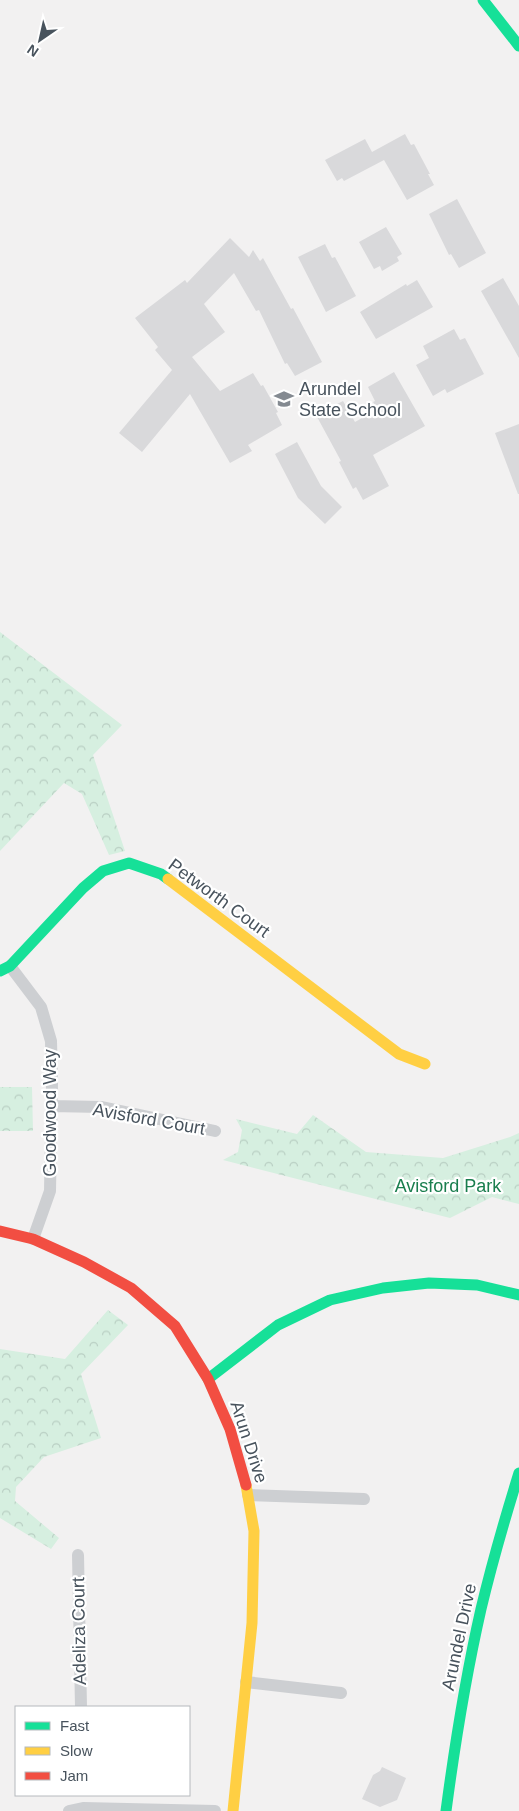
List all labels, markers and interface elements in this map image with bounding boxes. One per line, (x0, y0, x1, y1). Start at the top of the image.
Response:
north arrow (15, 15, 65, 65)
text: N (24, 41, 41, 60)
place label: Arundel State School (299, 379, 401, 420)
school or university icon: Arundel State School (273, 388, 295, 410)
street label: Petworth Court (165, 855, 273, 941)
street label: Goodwood Way (40, 1049, 60, 1177)
street label: Avisford Court (91, 1099, 207, 1139)
park label: Avisford Park (395, 1176, 502, 1196)
street label: Arun Drive (226, 1398, 272, 1486)
street label: Adeliza Court (68, 1577, 90, 1685)
street label: Arundel Drive (438, 1582, 480, 1692)
legend (15, 1706, 190, 1796)
text: Fast (60, 1717, 90, 1734)
text: Slow (60, 1742, 93, 1759)
text: Jam (60, 1767, 88, 1784)

